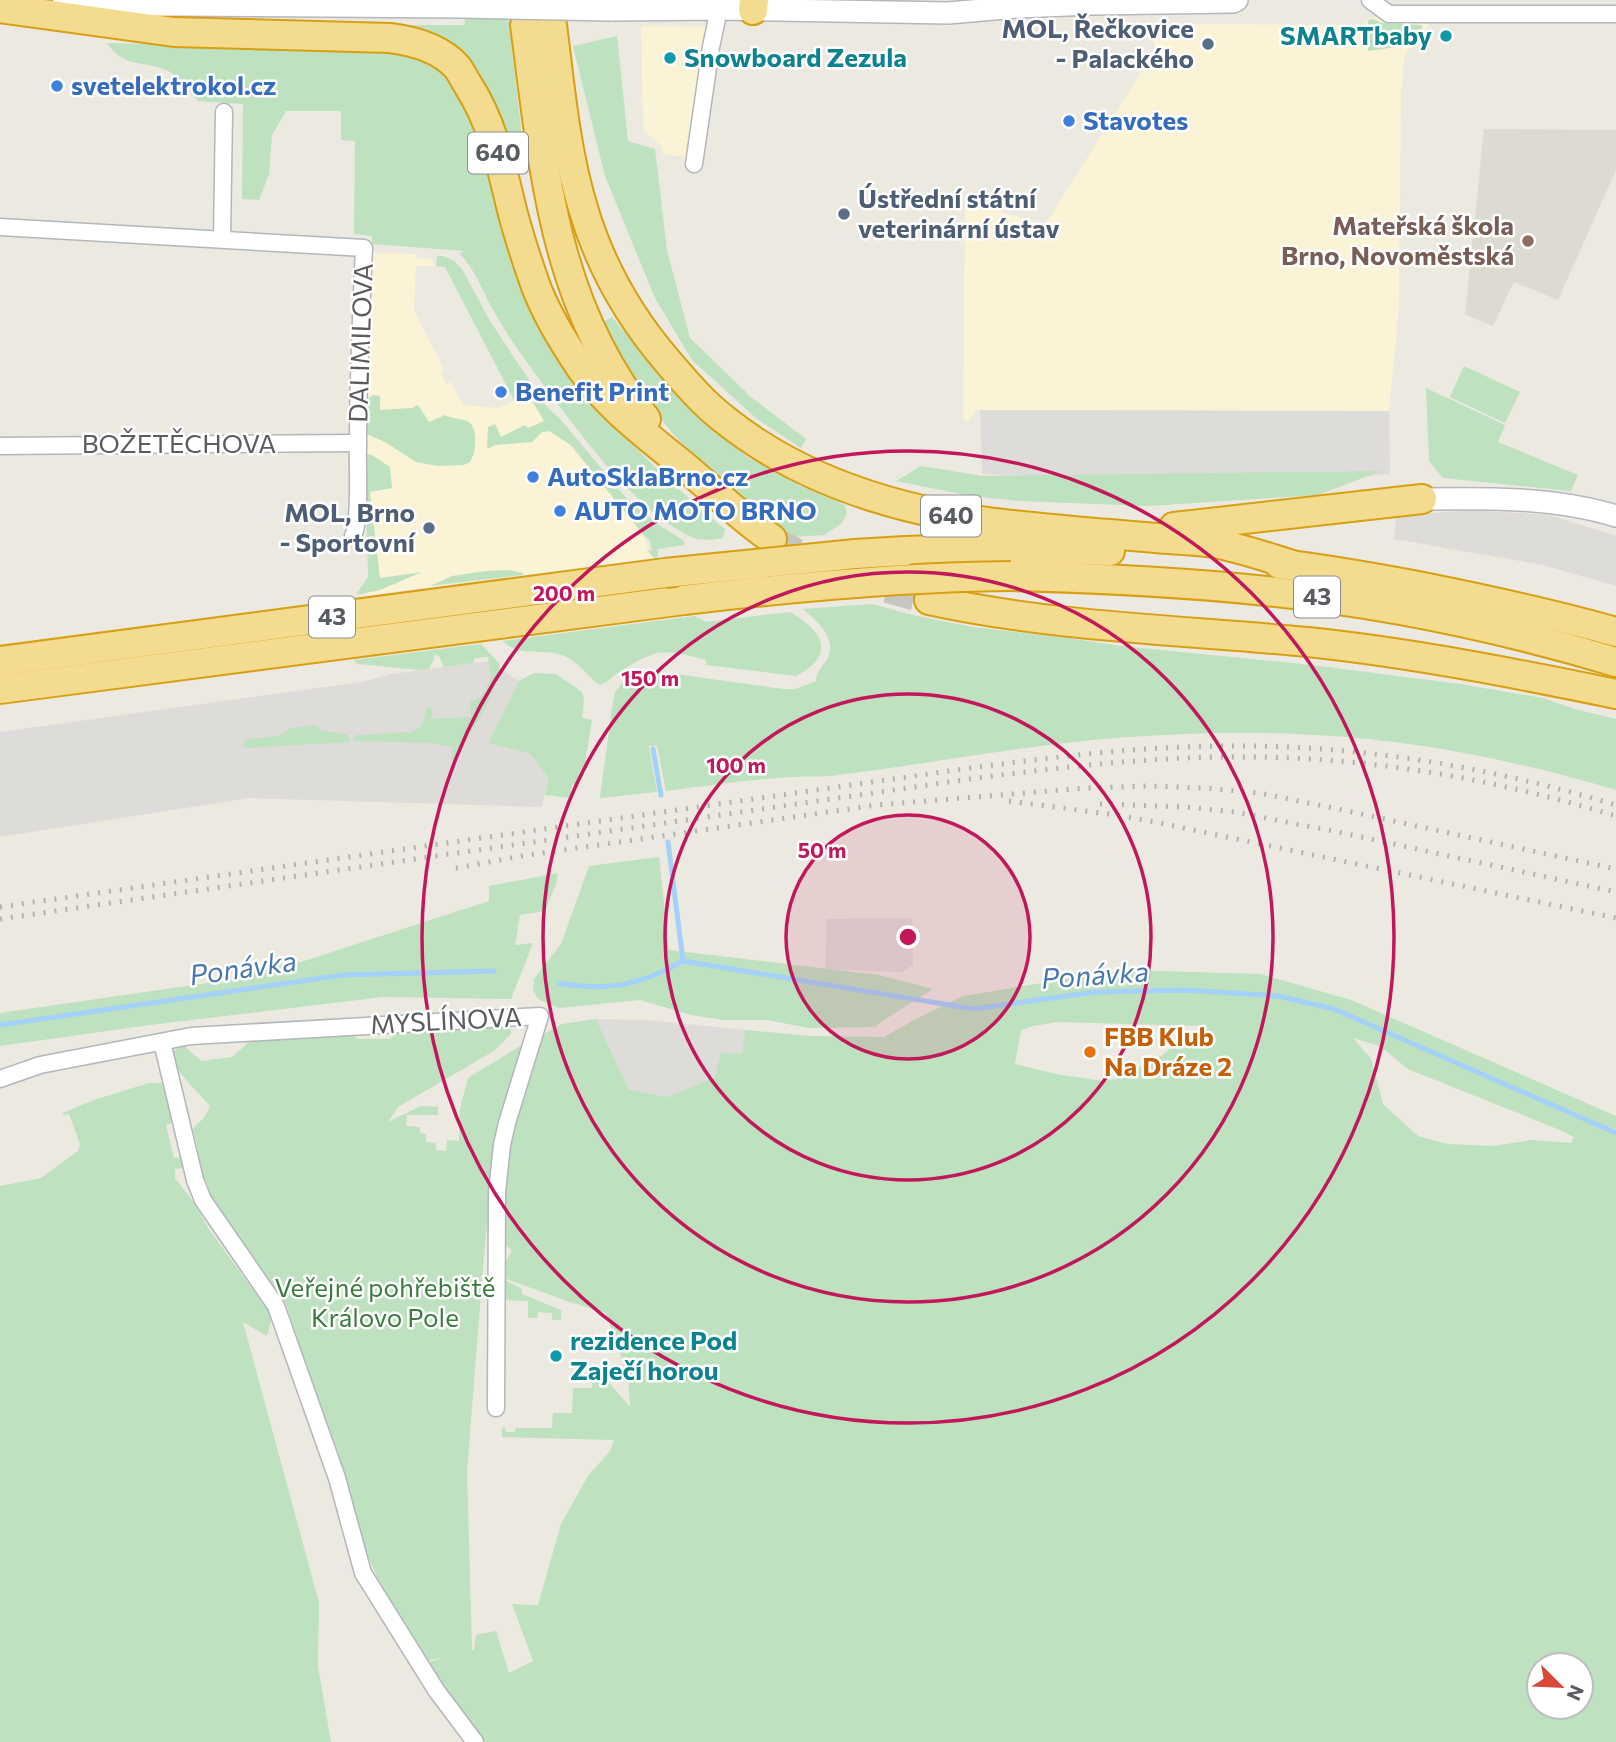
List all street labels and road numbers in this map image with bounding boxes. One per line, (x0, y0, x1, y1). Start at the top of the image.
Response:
road number: 640 (468, 132, 528, 174)
street label: DALIMILOVA (341, 263, 378, 423)
street label: BOŽETĚCHOVA (82, 427, 276, 458)
road number: 640 (921, 495, 981, 536)
road number: 43 (1294, 576, 1340, 618)
road number: 43 (309, 596, 355, 638)
street label: MYSLÍNOVA (370, 1000, 522, 1039)

